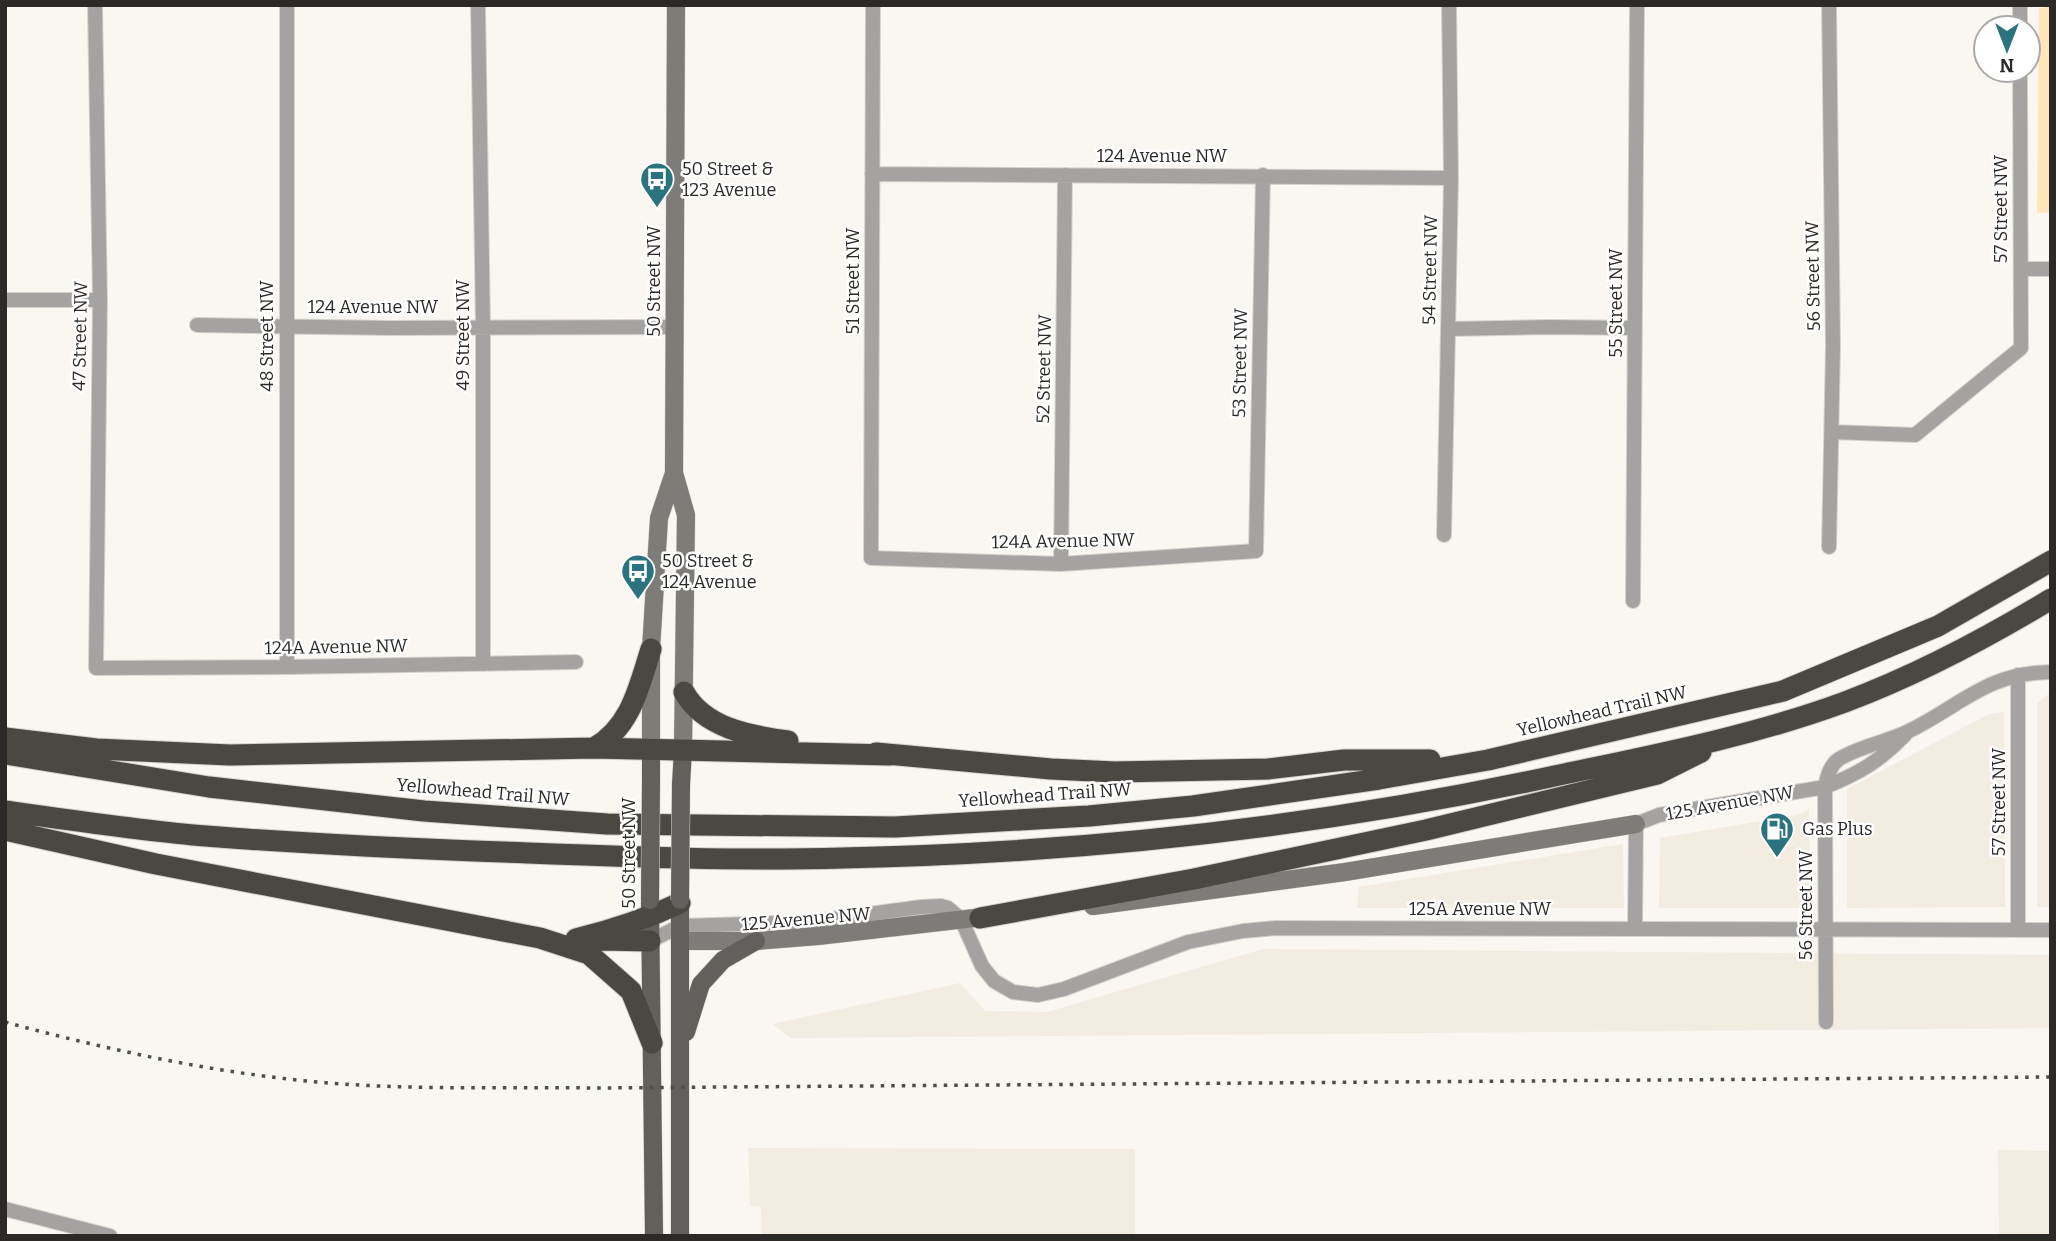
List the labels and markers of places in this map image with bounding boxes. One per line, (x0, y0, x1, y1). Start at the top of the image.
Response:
place label: 50 Street & 123 Avenue (682, 158, 776, 201)
bus stop icon: 50 Street & 123 Avenue (638, 160, 676, 209)
place label: 50 Street & 124 Avenue (662, 550, 757, 593)
bus stop icon: 50 Street & 124 Avenue (619, 552, 657, 601)
fuel station icon: Gas Plus (1758, 810, 1796, 859)
place label: Gas Plus (1802, 818, 1873, 840)

